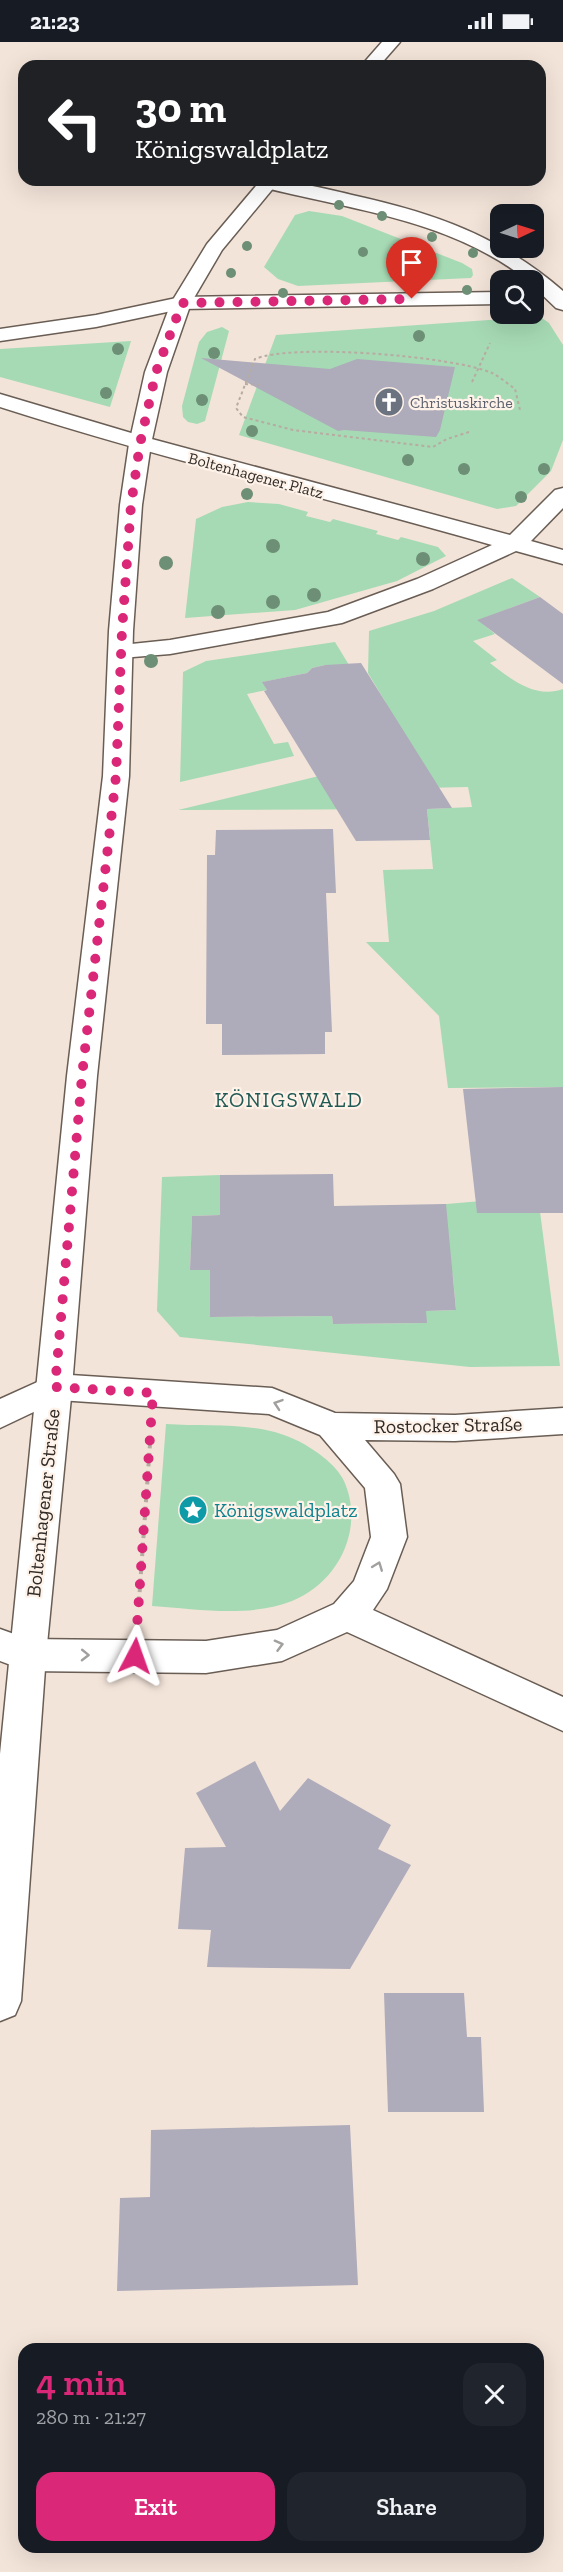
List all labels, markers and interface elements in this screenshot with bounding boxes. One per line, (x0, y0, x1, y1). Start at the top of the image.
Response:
text: 21:23 (30, 8, 80, 35)
text: 30 m (135, 82, 226, 133)
icon: left (36, 84, 114, 162)
text: Königswaldplatz (135, 133, 329, 165)
north arrow (490, 204, 544, 258)
map controls (490, 204, 544, 324)
pin (386, 237, 437, 299)
icon: arrive (395, 246, 428, 279)
button: search (490, 270, 544, 324)
church icon: Christuskirche (373, 386, 405, 418)
place label: Christuskirche (410, 393, 513, 412)
street label: Boltenhagener Platz (186, 448, 325, 503)
district label: KÖNIGSWALD (215, 1087, 363, 1112)
one-way arrow (273, 1399, 284, 1412)
street label: Boltenhagener Straße (21, 1408, 65, 1598)
street label: Rostocker Straße (373, 1412, 523, 1438)
place icon: Königswaldplatz (177, 1494, 209, 1526)
place label: Königswaldplatz (214, 1498, 357, 1522)
one-way arrow (371, 1561, 383, 1572)
position arrow (103, 1624, 167, 1688)
one-way arrow (274, 1639, 284, 1652)
one-way arrow (81, 1649, 90, 1662)
text: 4 min (36, 2361, 126, 2404)
button: close (463, 2363, 526, 2426)
text: 280 m · 21:27 (36, 2405, 146, 2429)
button: Exit (36, 2472, 275, 2541)
button: Share (287, 2472, 526, 2541)

